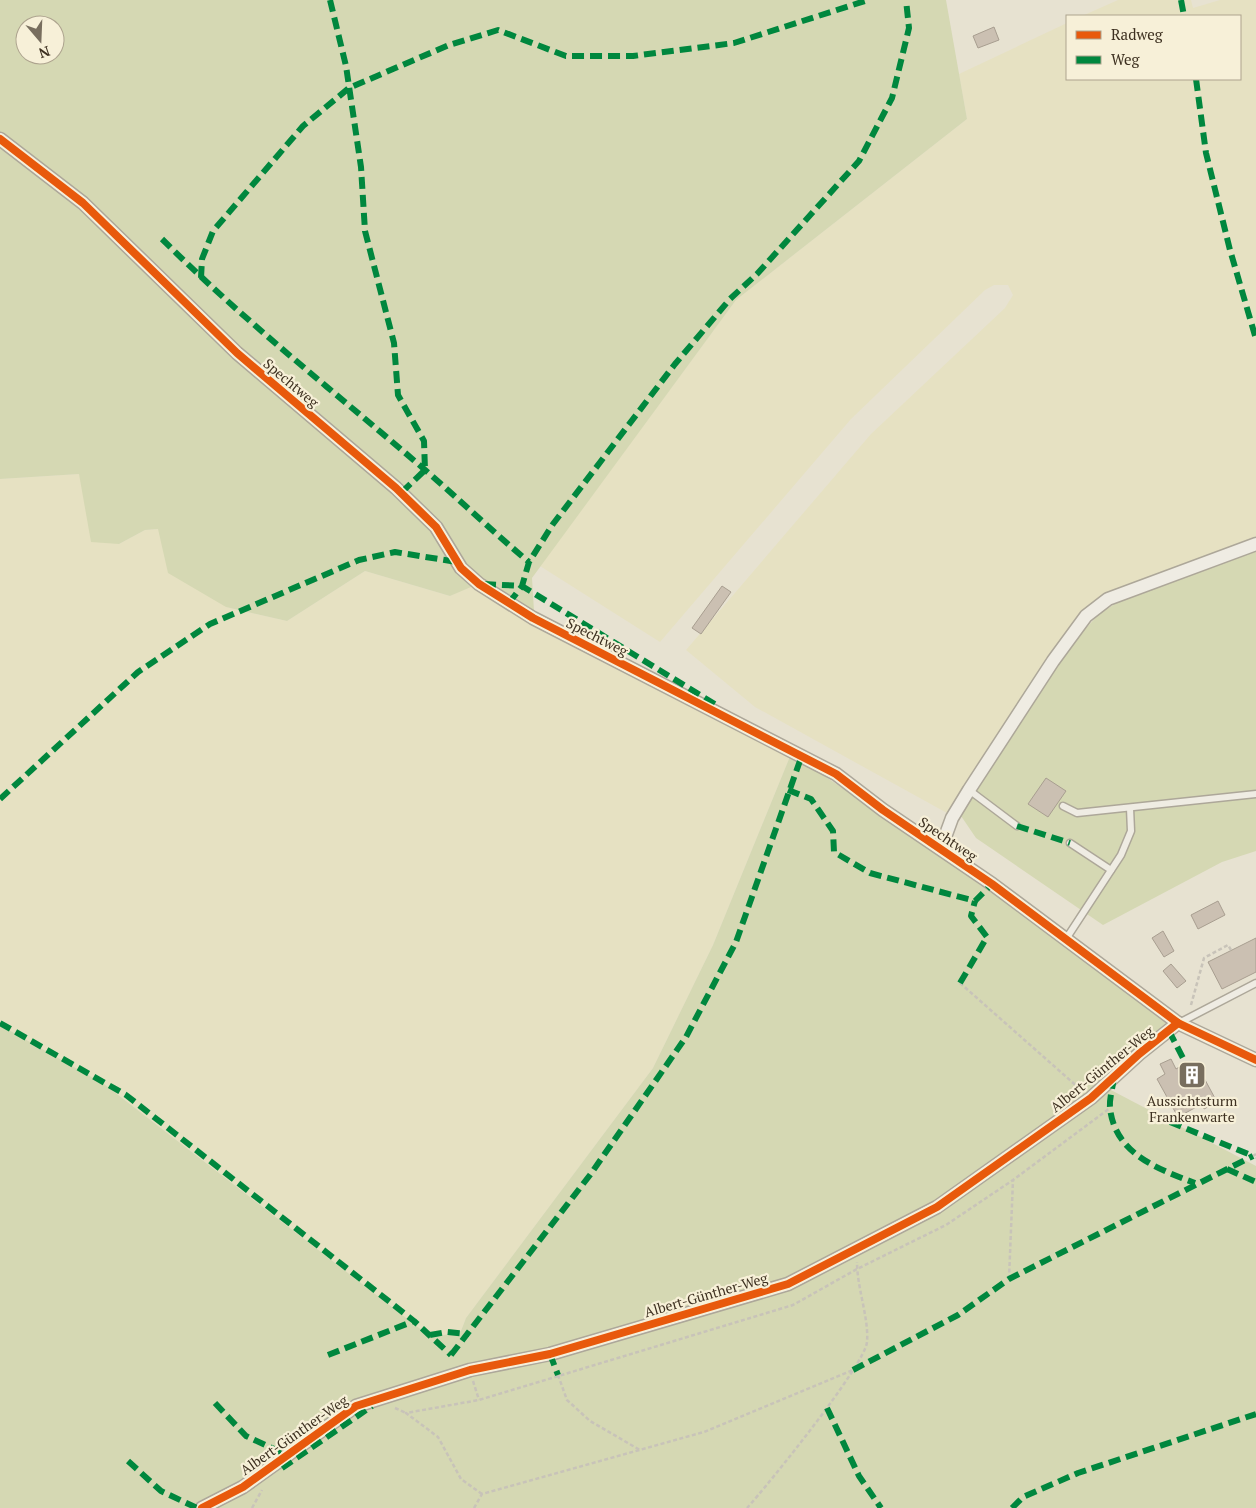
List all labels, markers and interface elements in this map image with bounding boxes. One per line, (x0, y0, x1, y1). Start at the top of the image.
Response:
north arrow (15, 15, 65, 65)
legend (1066, 15, 1241, 80)
text: Radweg (1111, 24, 1164, 44)
text: N (36, 42, 53, 64)
text: Weg (1111, 49, 1141, 69)
street label: Spechtweg (260, 354, 324, 412)
street label: Spechtweg (563, 613, 632, 660)
street label: Spechtweg (915, 812, 982, 866)
street label: Albert-Günther-Weg (1046, 1021, 1158, 1116)
building icon: Aussichtsturm Frankenwarte (1177, 1060, 1207, 1090)
place label: Aussichtsturm Frankenwarte (1147, 1091, 1237, 1126)
street label: Albert-Günther-Weg (642, 1268, 770, 1321)
street label: Albert-Günther-Weg (236, 1390, 352, 1479)

